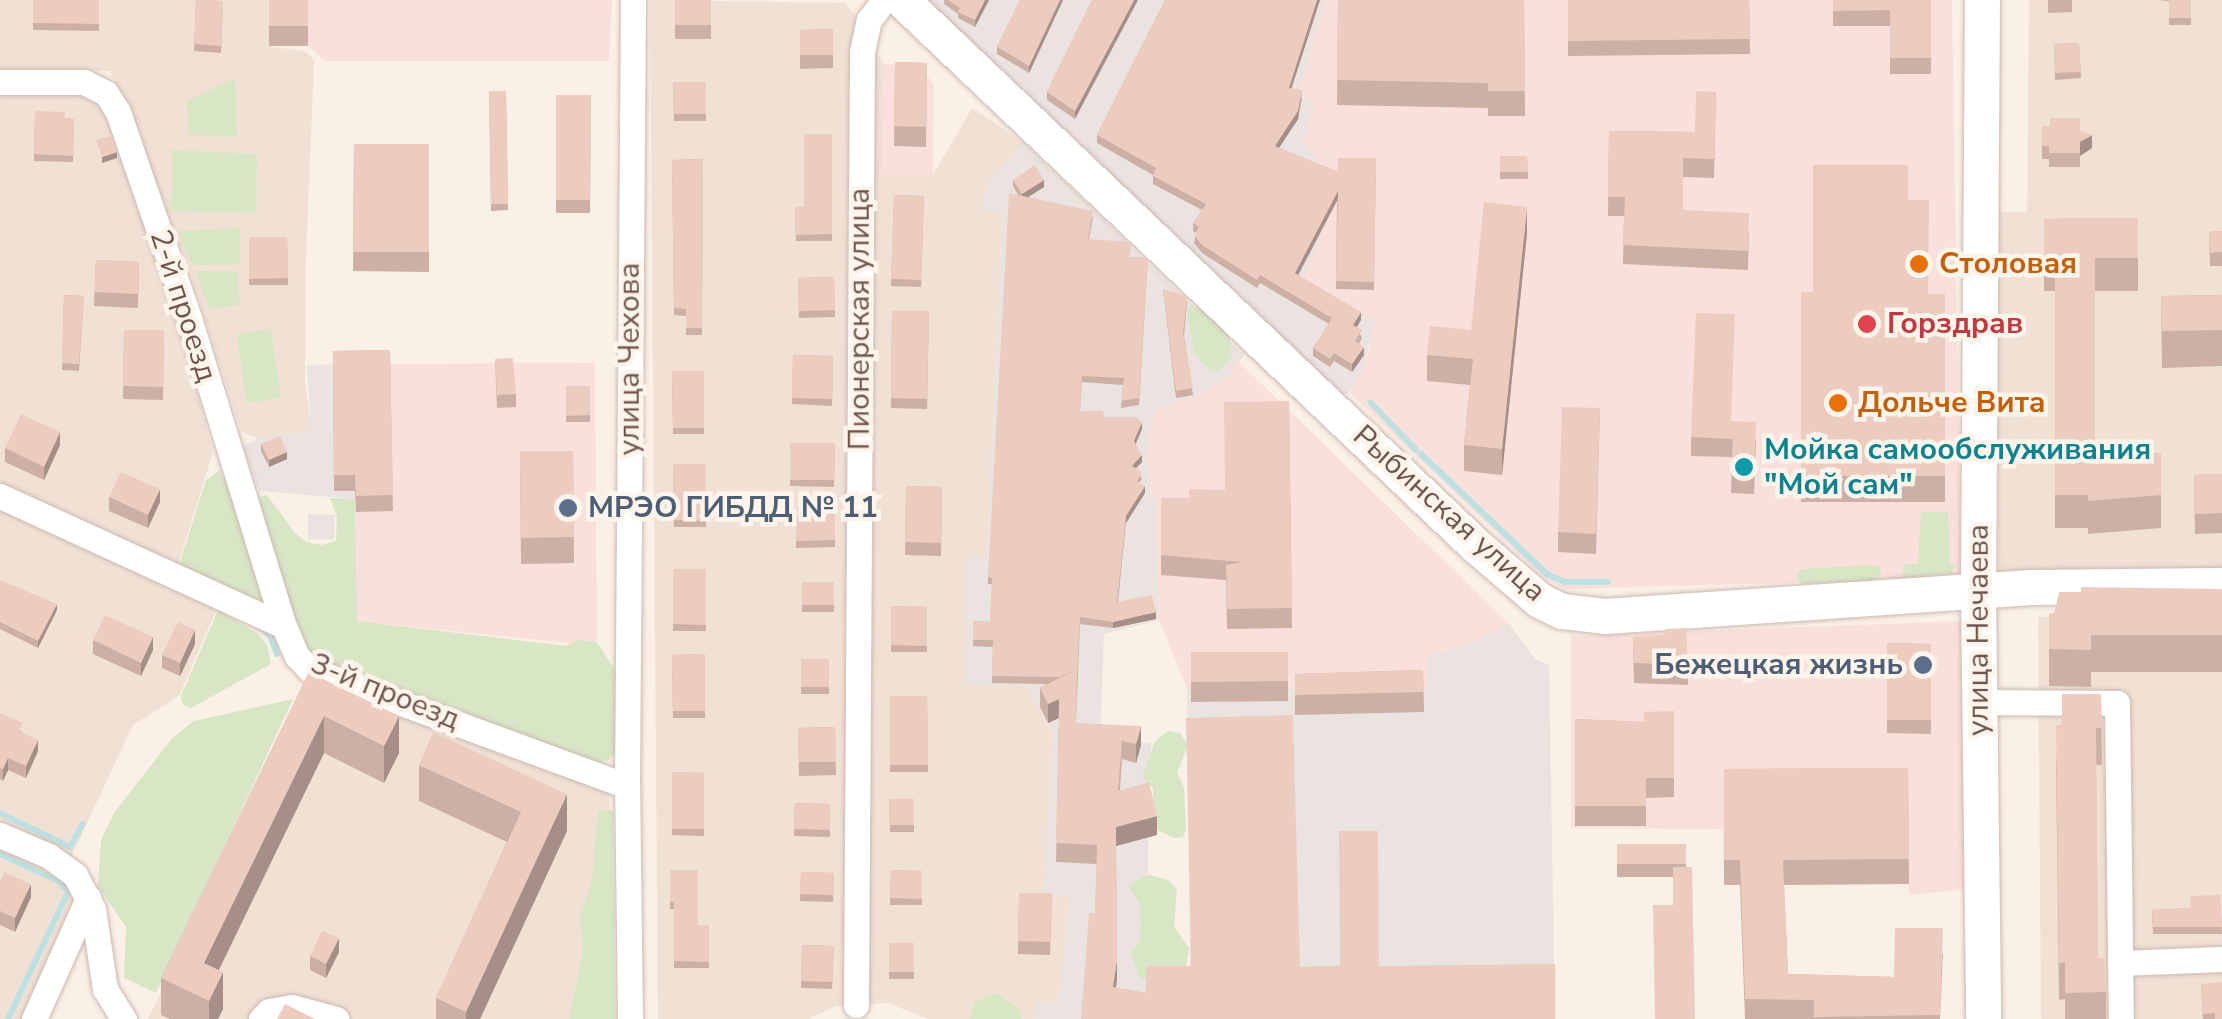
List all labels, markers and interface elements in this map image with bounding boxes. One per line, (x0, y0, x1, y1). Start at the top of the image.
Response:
street label: Пионерская улица (842, 188, 878, 450)
street label: 2-й проезд (142, 226, 224, 386)
place label: Столовая (1939, 246, 2077, 282)
marker: Столовая (1908, 253, 1930, 275)
street label: улица Чехова (612, 263, 648, 455)
place label: Горздрав (1887, 306, 2023, 342)
marker: Горздрав (1856, 313, 1878, 335)
place label: Дольче Вита (1858, 385, 2046, 421)
marker: Дольче Вита (1827, 392, 1849, 414)
street label: Рыбинская улица (1345, 418, 1553, 610)
place label: Мойка самообслуживания "Мой сам" (1764, 432, 2151, 502)
marker: Мойка самообслуживания "Мой сам" (1733, 456, 1755, 478)
place label: МРЭО ГИБДД № 11 (588, 490, 878, 526)
marker: МРЭО ГИБДД № 11 (557, 497, 579, 519)
street label: улица Нечаева (1961, 524, 1997, 736)
street label: 3-й проезд (305, 646, 465, 738)
place label: Бежецкая жизнь (1654, 647, 1903, 683)
marker: Бежецкая жизнь (1912, 654, 1934, 676)

